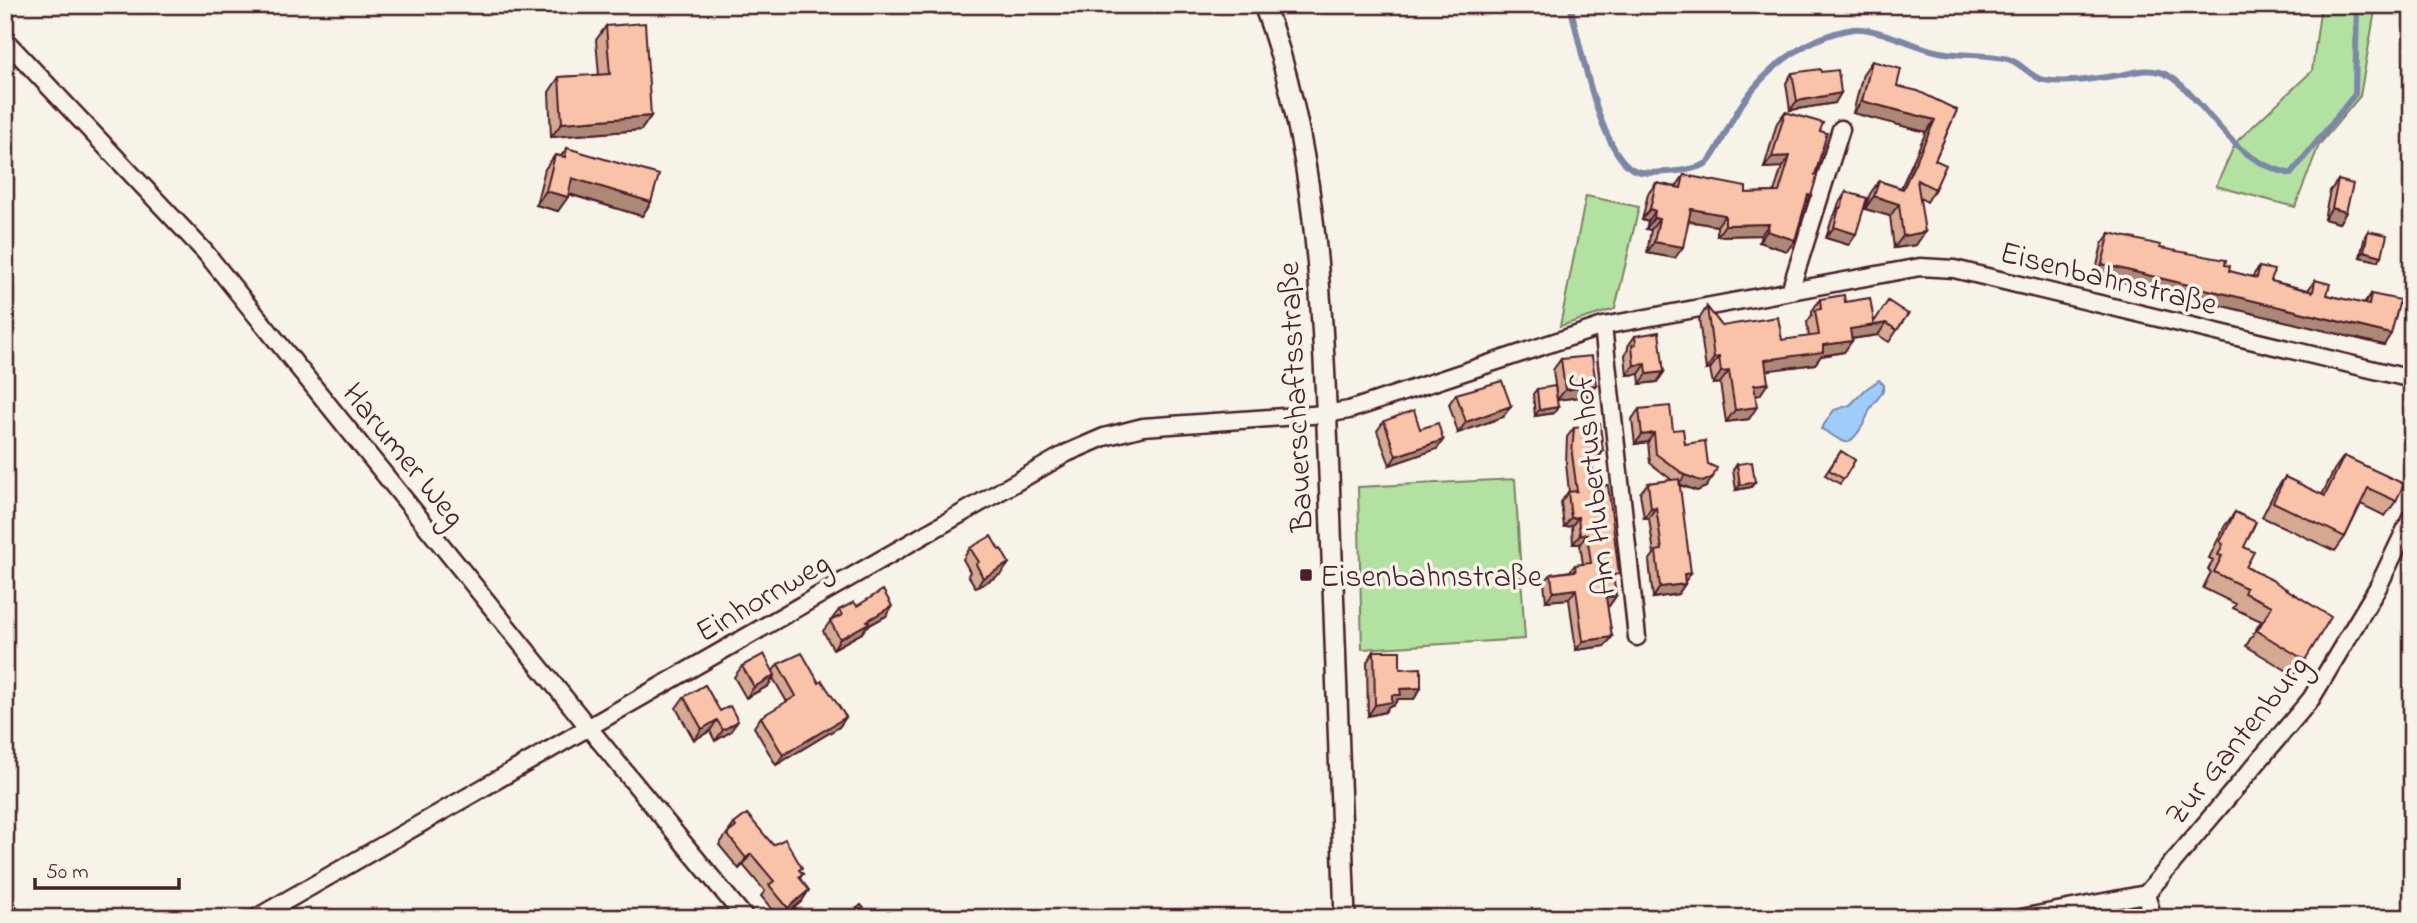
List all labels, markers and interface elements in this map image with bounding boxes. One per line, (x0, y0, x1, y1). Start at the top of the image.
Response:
street label: Eisenbahnstraße (1995, 231, 2222, 330)
street label: Bauerschaftsstraße (1267, 260, 1328, 534)
street label: Am Hubertushof (1560, 371, 1630, 598)
street label: Harumer Weg (329, 374, 475, 539)
street label: Einhornweg (688, 542, 840, 656)
place label: Eisenbahnstraße (1320, 555, 1543, 602)
marker: Eisenbahnstraße (1298, 567, 1314, 583)
street label: Zur Gantenburg (2155, 646, 2322, 837)
scale bar (35, 846, 178, 890)
text: 50 m (46, 858, 89, 888)

